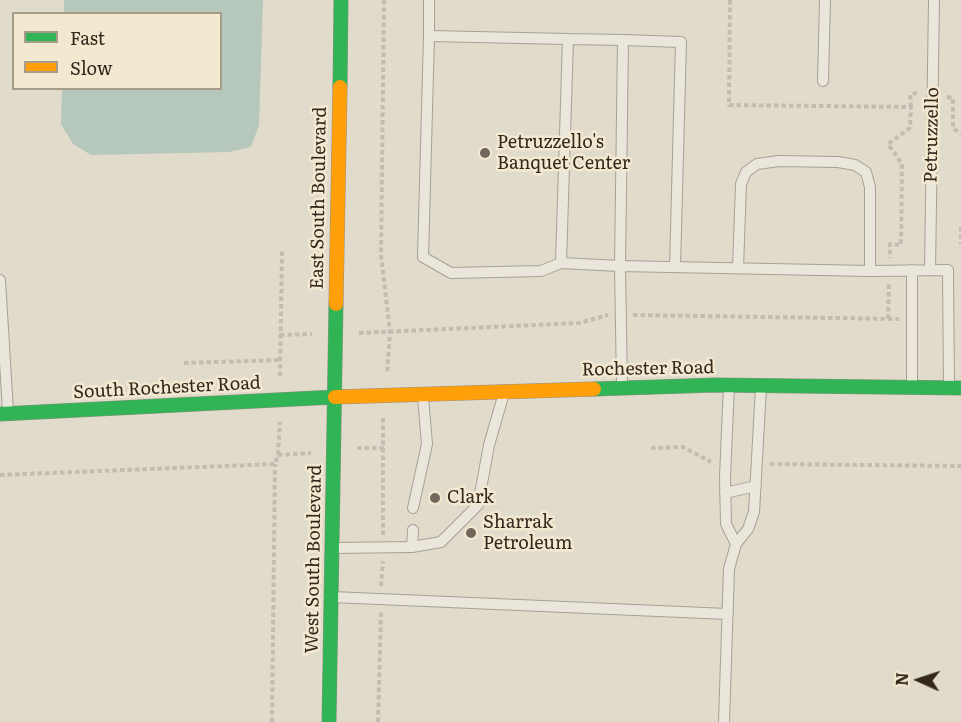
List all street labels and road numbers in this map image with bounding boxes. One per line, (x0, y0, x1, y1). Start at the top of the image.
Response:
street label: Petruzzello (920, 87, 944, 183)
street label: East South Boulevard (307, 107, 331, 289)
street label: Rochester Road (581, 357, 715, 381)
street label: South Rochester Road (73, 372, 261, 404)
street label: West South Boulevard (302, 464, 326, 654)

